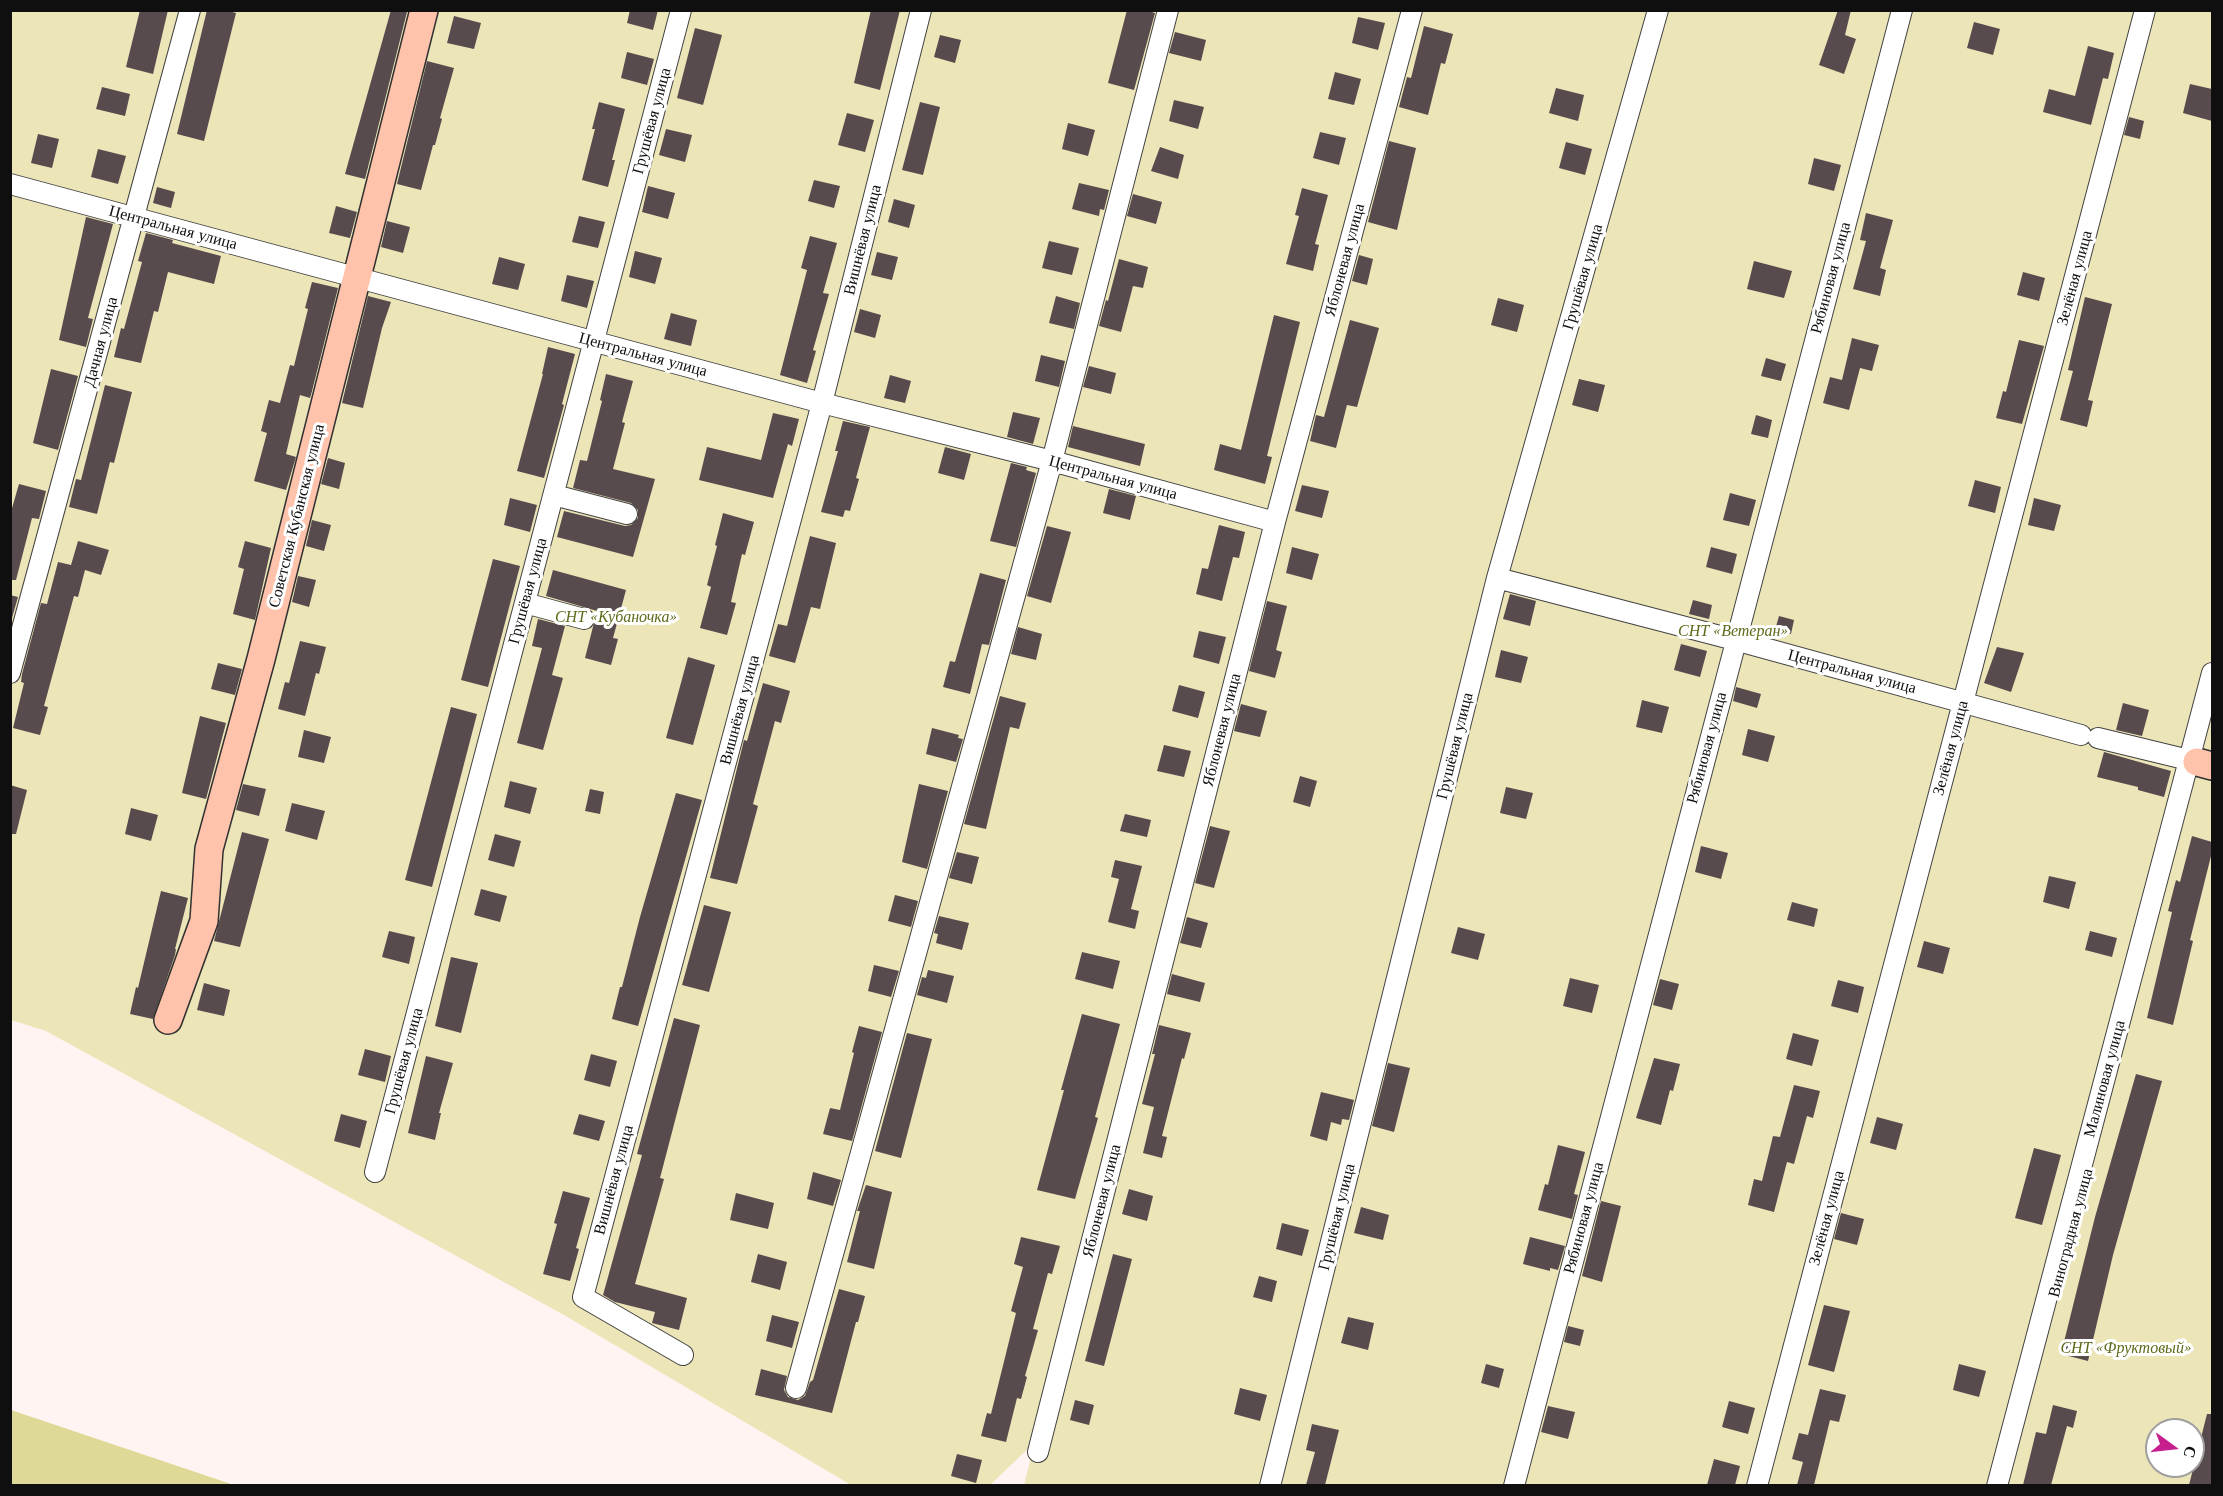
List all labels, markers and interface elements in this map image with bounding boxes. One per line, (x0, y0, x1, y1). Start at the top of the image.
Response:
street label: Грушёвая улица (629, 66, 675, 176)
street label: Вишнёвая улица (840, 183, 886, 297)
street label: Центральная улица (107, 202, 239, 254)
street label: Яблоневая улица (1321, 202, 1369, 318)
street label: Рябиновая улица (1807, 220, 1855, 336)
street label: Грушёвая улица (1559, 222, 1607, 332)
street label: Зелёная улица (2053, 229, 2097, 327)
street label: Дачная улица (80, 295, 122, 389)
street label: Центральная улица (577, 329, 709, 381)
street label: Советская Кубанская улица (265, 422, 329, 610)
street label: Центральная улица (1047, 452, 1179, 504)
street label: Грушёвая улица (505, 536, 551, 646)
park label: СНТ «Кубаночка» (555, 607, 677, 627)
park label: СНТ «Ветеран» (1678, 621, 1788, 641)
street label: Центральная улица (1786, 646, 1918, 698)
street label: Вишнёвая улица (716, 653, 764, 767)
street label: Яблоневая улица (1199, 671, 1245, 789)
street label: Рябиновая улица (1683, 690, 1731, 806)
street label: Грушёвая улица (1432, 691, 1478, 801)
street label: Зелёная улица (1929, 699, 1973, 797)
street label: Грушёвая улица (381, 1006, 427, 1116)
street label: Малиновая улица (2080, 1018, 2130, 1140)
street label: Вишнёвая улица (590, 1123, 638, 1237)
street label: Яблоневая улица (1079, 1142, 1125, 1260)
street label: Рябиновая улица (1560, 1160, 1608, 1276)
street label: Грушёвая улица (1314, 1162, 1360, 1272)
street label: Виноградная улица (2045, 1166, 2097, 1300)
street label: Зелёная улица (1805, 1169, 1849, 1267)
park label: СНТ «Фруктовый» (2060, 1338, 2192, 1358)
north arrow (2145, 1418, 2205, 1478)
text: С (2179, 1444, 2202, 1460)

